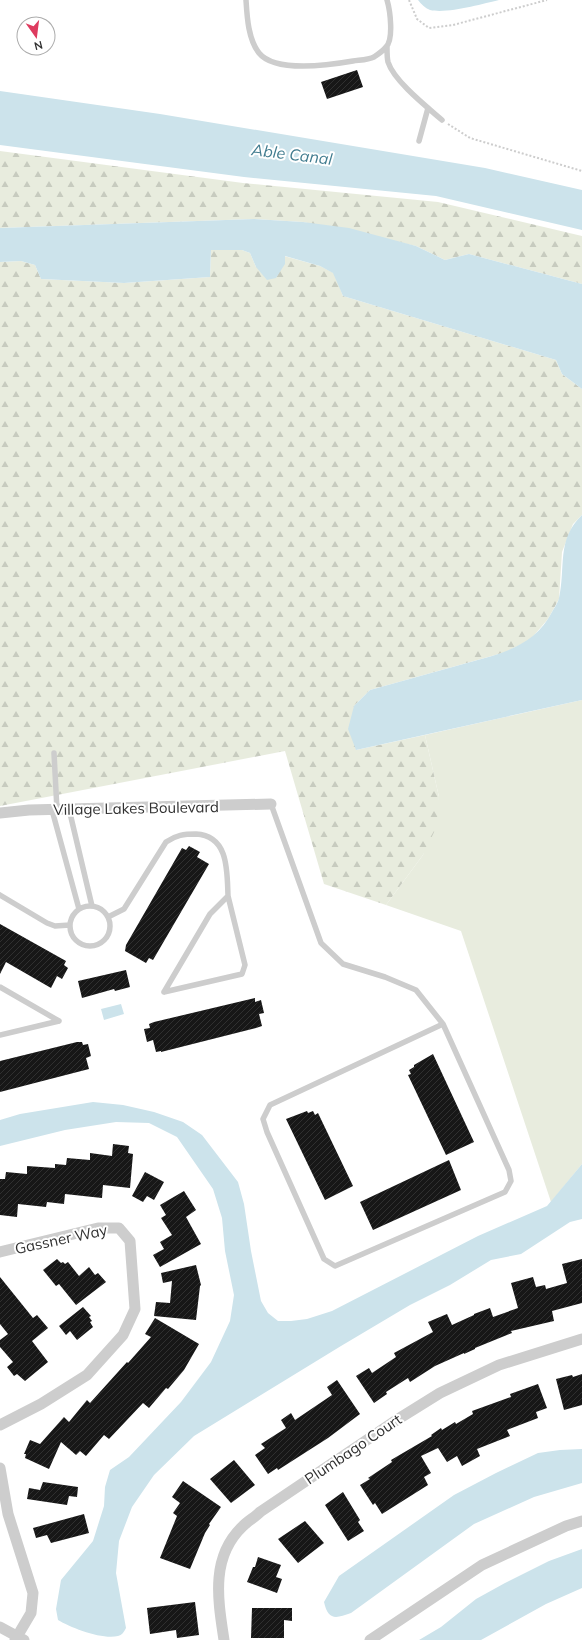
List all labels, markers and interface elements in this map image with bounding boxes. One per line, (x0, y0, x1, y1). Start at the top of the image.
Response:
north arrow (16, 16, 56, 56)
text: N (33, 38, 44, 54)
water label: Able Canal (250, 139, 334, 169)
street label: Village Lakes Boulevard (53, 797, 219, 819)
street label: Gassner Way (13, 1220, 109, 1258)
street label: Plumbago Court (301, 1410, 405, 1488)

